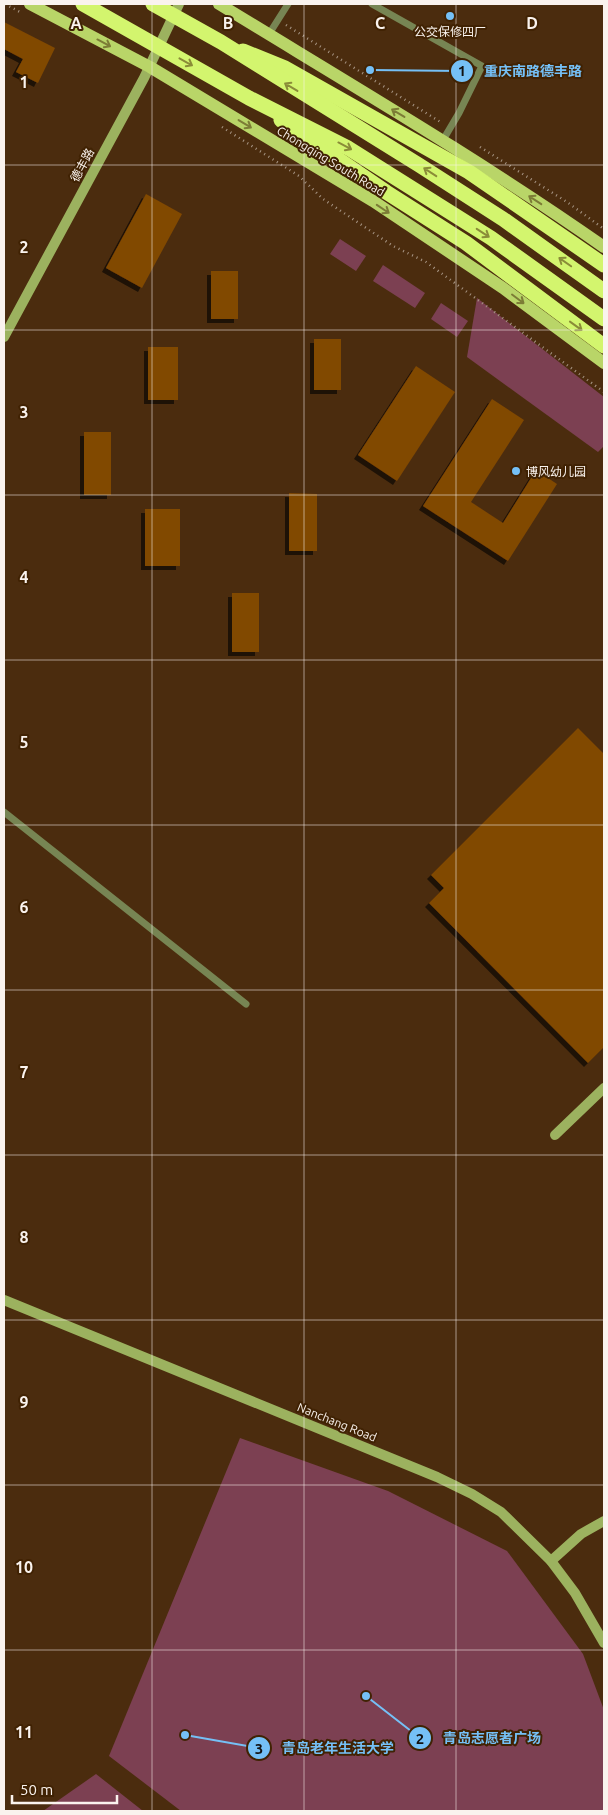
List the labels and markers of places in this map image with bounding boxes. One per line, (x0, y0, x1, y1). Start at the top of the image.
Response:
marker: 公交保修四厂 (444, 10, 456, 22)
place label: 公交保修四厂 (414, 25, 486, 38)
callout: 重庆南路德丰路 (449, 56, 592, 85)
marker: 博风幼儿园 (510, 465, 522, 477)
place label: 博风幼儿园 (526, 465, 586, 478)
callout: 青岛志愿者广场 (408, 1724, 551, 1753)
callout: 青岛老年生活大学 (247, 1734, 404, 1763)

